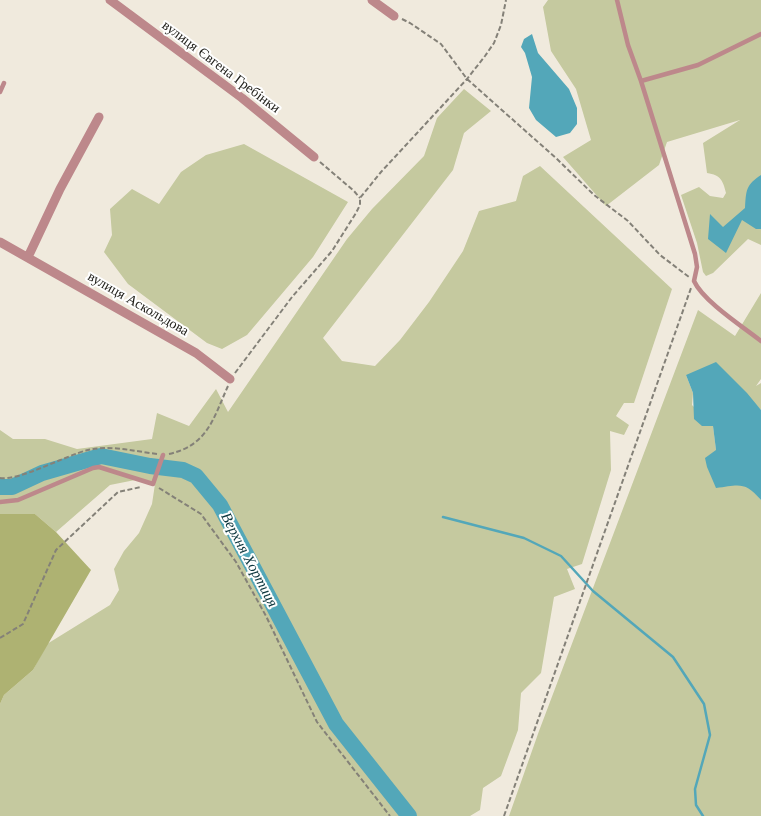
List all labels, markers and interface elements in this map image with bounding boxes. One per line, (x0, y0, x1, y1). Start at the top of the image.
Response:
street label: вулиця Євгена Гребінки (159, 17, 283, 117)
street label: вулиця Аскольдова (84, 268, 192, 340)
water label: Верхня Хортиця (216, 510, 282, 610)

